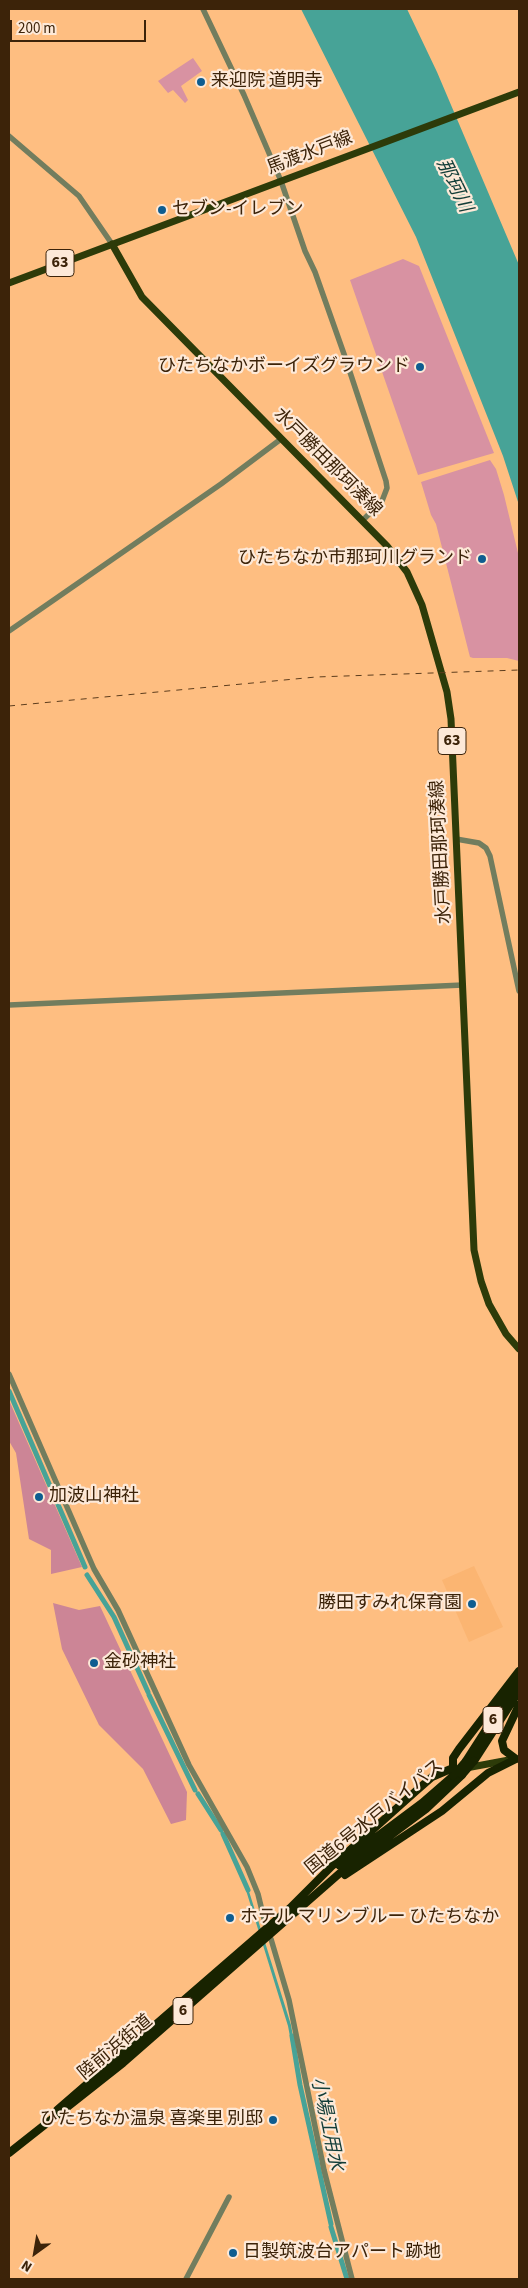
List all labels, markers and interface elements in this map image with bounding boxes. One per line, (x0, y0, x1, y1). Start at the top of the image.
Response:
scale bar (12, 10, 149, 42)
text: 200 m (18, 18, 56, 39)
place label: 来迎院 道明寺 (211, 71, 323, 93)
marker: 来迎院 道明寺 (195, 76, 207, 88)
street label: 馬渡水戸線 (264, 128, 356, 180)
water label: 那珂川 (430, 155, 476, 217)
place label: セブン-イレブン (172, 199, 304, 221)
marker: セブン-イレブン (156, 204, 168, 216)
road number: 63 (46, 250, 74, 276)
place label: ひたちなかボーイズグラウンド (158, 356, 410, 378)
marker: ひたちなかボーイズグラウンド (414, 361, 426, 373)
street label: 水戸勝田那珂湊線 (268, 404, 386, 522)
place label: ひたちなか市那珂川グランド (238, 548, 472, 570)
marker: ひたちなか市那珂川グランド (476, 553, 488, 565)
road number: 63 (438, 728, 466, 754)
street label: 水戸勝田那珂湊線 (427, 780, 457, 924)
place label: 加波山神社 (49, 1486, 139, 1508)
marker: 加波山神社 (33, 1491, 45, 1503)
place label: 勝田すみれ保育園 (318, 1593, 462, 1615)
marker: 勝田すみれ保育園 (466, 1598, 478, 1610)
place label: 金砂神社 (104, 1652, 176, 1674)
marker: 金砂神社 (88, 1657, 100, 1669)
road number: 6 (483, 1706, 503, 1734)
street label: 国道6号水戸バイパス (302, 1756, 448, 1880)
place label: ホテル マリンブルー ひたちなか (240, 1907, 499, 1929)
marker: ホテル マリンブルー ひたちなか (224, 1912, 236, 1924)
road number: 6 (173, 1998, 193, 2024)
street label: 陸前浜街道 (75, 2011, 157, 2085)
water label: 小場江用水 (305, 2075, 347, 2173)
place label: ひたちなか温泉 喜楽里 別邸 (40, 2109, 263, 2131)
marker: ひたちなか温泉 喜楽里 別邸 (267, 2114, 279, 2126)
north arrow (10, 2228, 60, 2278)
place label: 日製筑波台アパート跡地 (243, 2242, 441, 2264)
marker: 日製筑波台アパート跡地 (227, 2247, 239, 2259)
text: N (18, 2255, 36, 2277)

